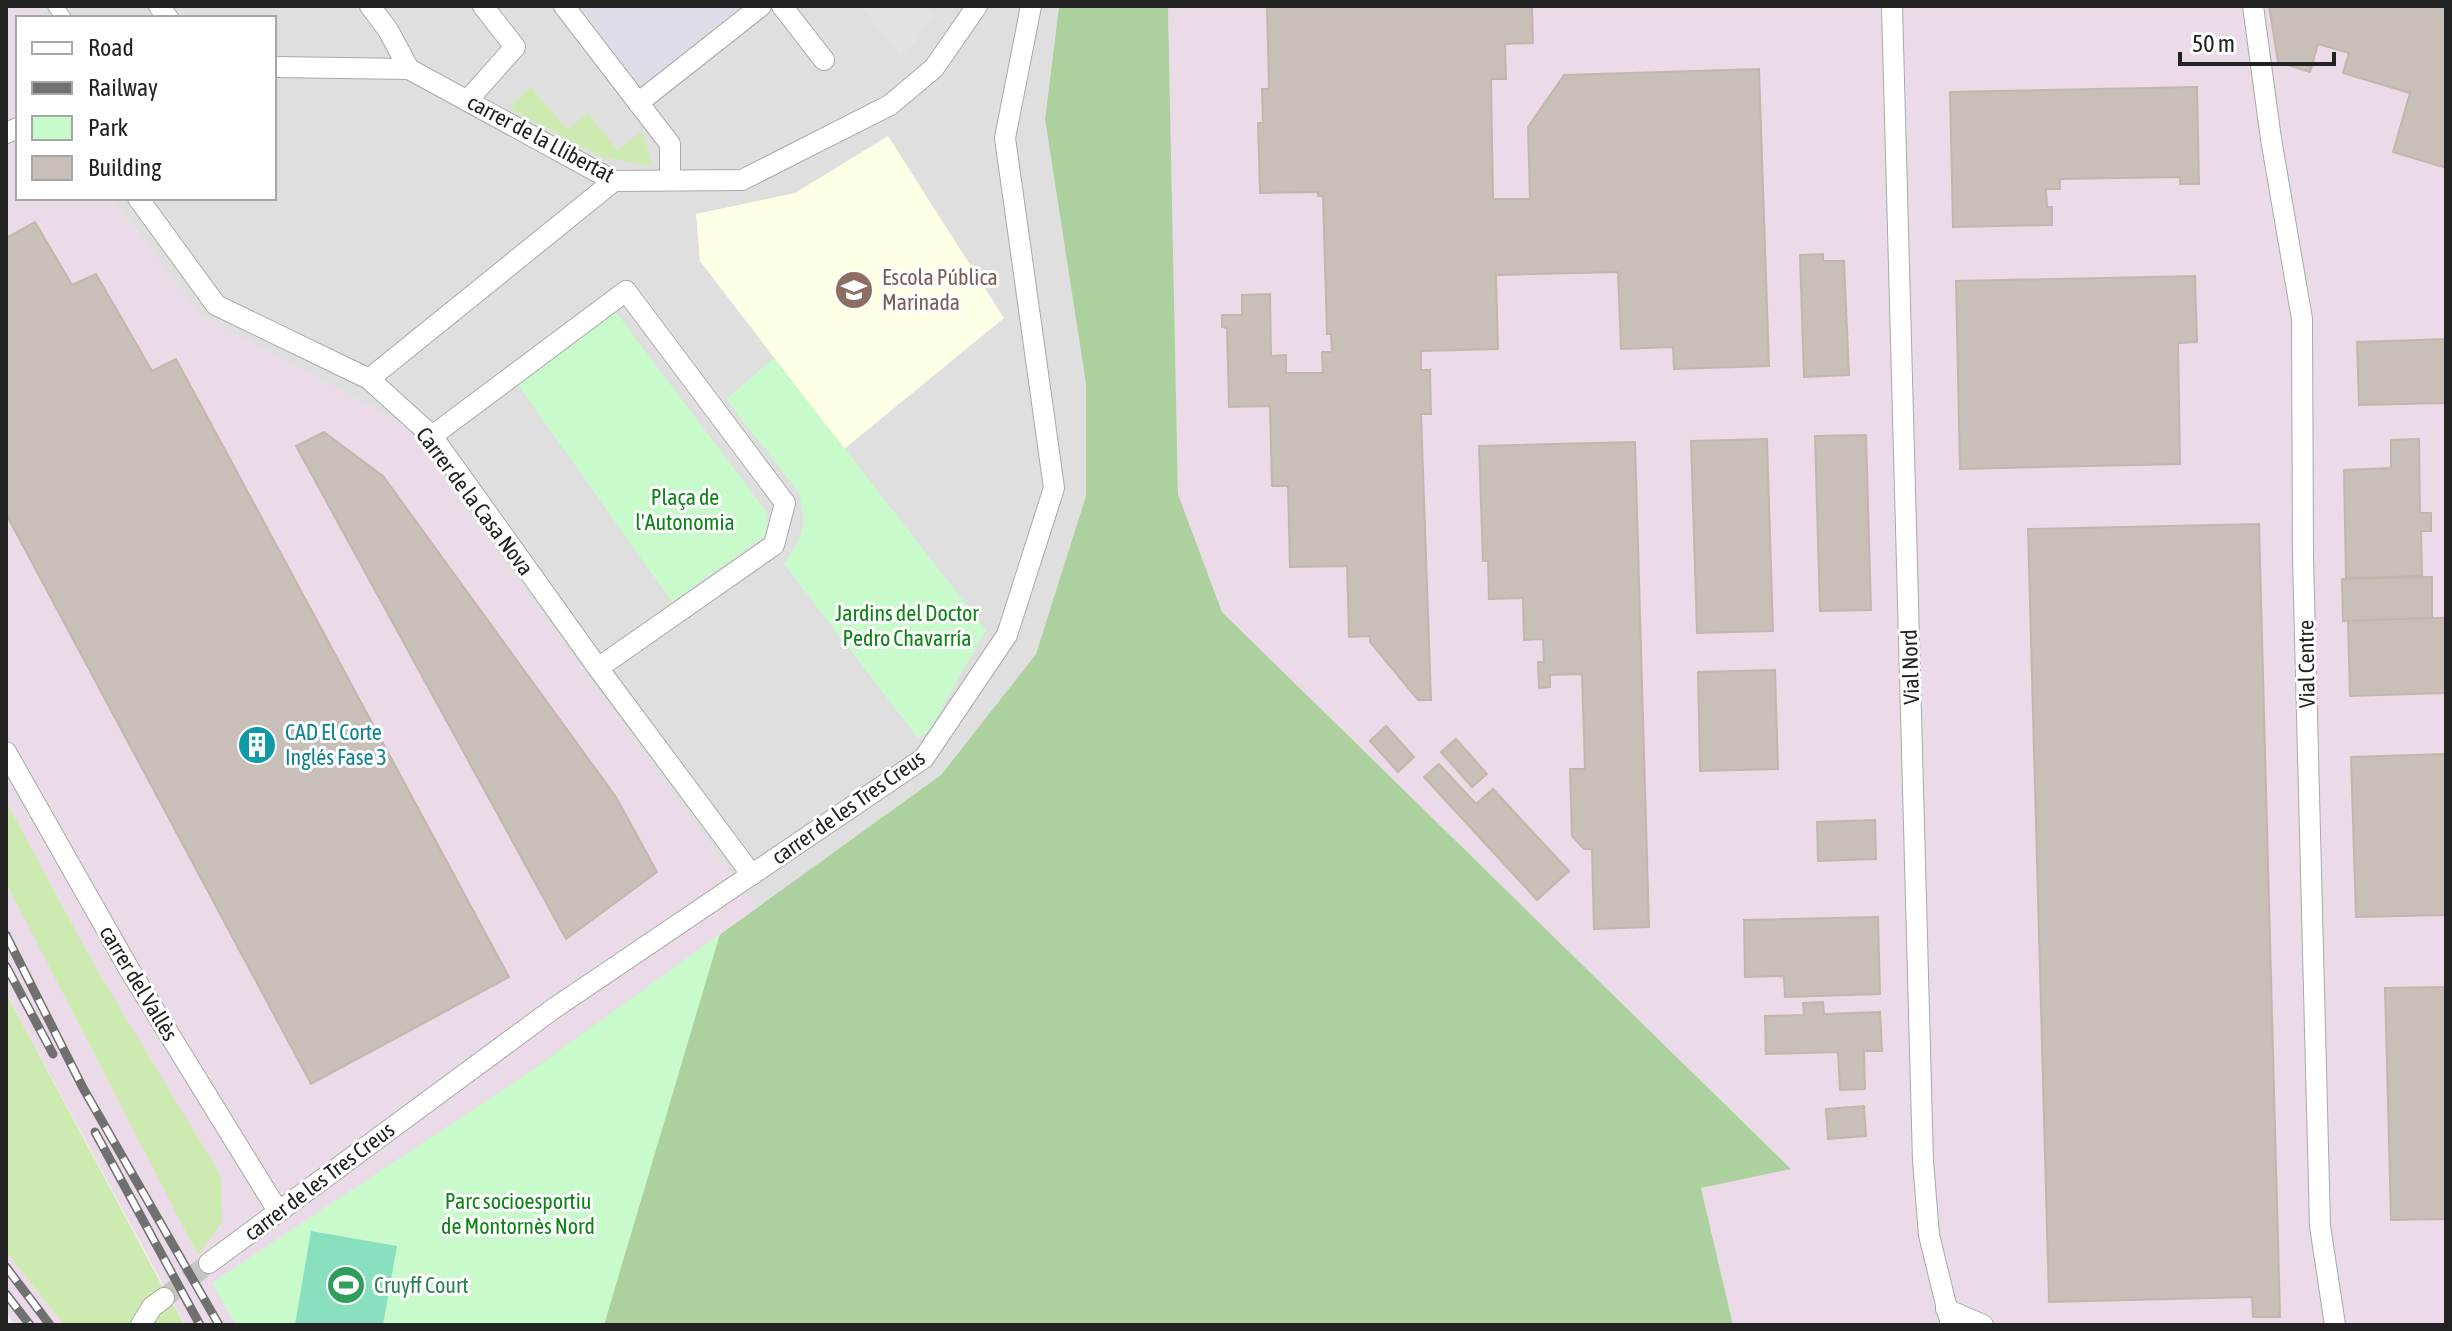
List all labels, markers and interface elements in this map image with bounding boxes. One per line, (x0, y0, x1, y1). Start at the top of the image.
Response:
legend (16, 16, 276, 200)
scale bar (2180, 16, 2334, 66)
text: 50 m (2192, 30, 2235, 57)
text: Road (88, 34, 134, 61)
text: Railway (88, 74, 158, 101)
street label: carrer de la Llibertat (463, 88, 619, 188)
text: Park (88, 114, 129, 141)
text: Building (88, 154, 162, 181)
place label: Escola Pública Marinada (882, 264, 998, 315)
school or university icon: Escola Pública Marinada (833, 269, 875, 311)
street label: Carrer de la Casa Nova (411, 422, 539, 580)
park label: Plaça de l'Autonomia (635, 484, 735, 535)
park label: Jardins del Doctor Pedro Chavarría (835, 600, 979, 651)
street label: Vial Centre (2292, 620, 2320, 708)
street label: Vial Nord (1896, 629, 1924, 705)
place label: CAD El Corte Inglés Fase 3 (285, 719, 387, 770)
building icon: CAD El Corte Inglés Fase 3 (236, 724, 278, 766)
street label: carrer de les Tres Creus (766, 744, 930, 870)
street label: carrer del Vallès (94, 921, 184, 1045)
street label: carrer de les Tres Creus (239, 1116, 399, 1246)
park label: Parc socioesportiu de Montornès Nord (441, 1188, 595, 1239)
sports icon: Cruyff Court (325, 1264, 367, 1306)
place label: Cruyff Court (374, 1272, 469, 1298)

